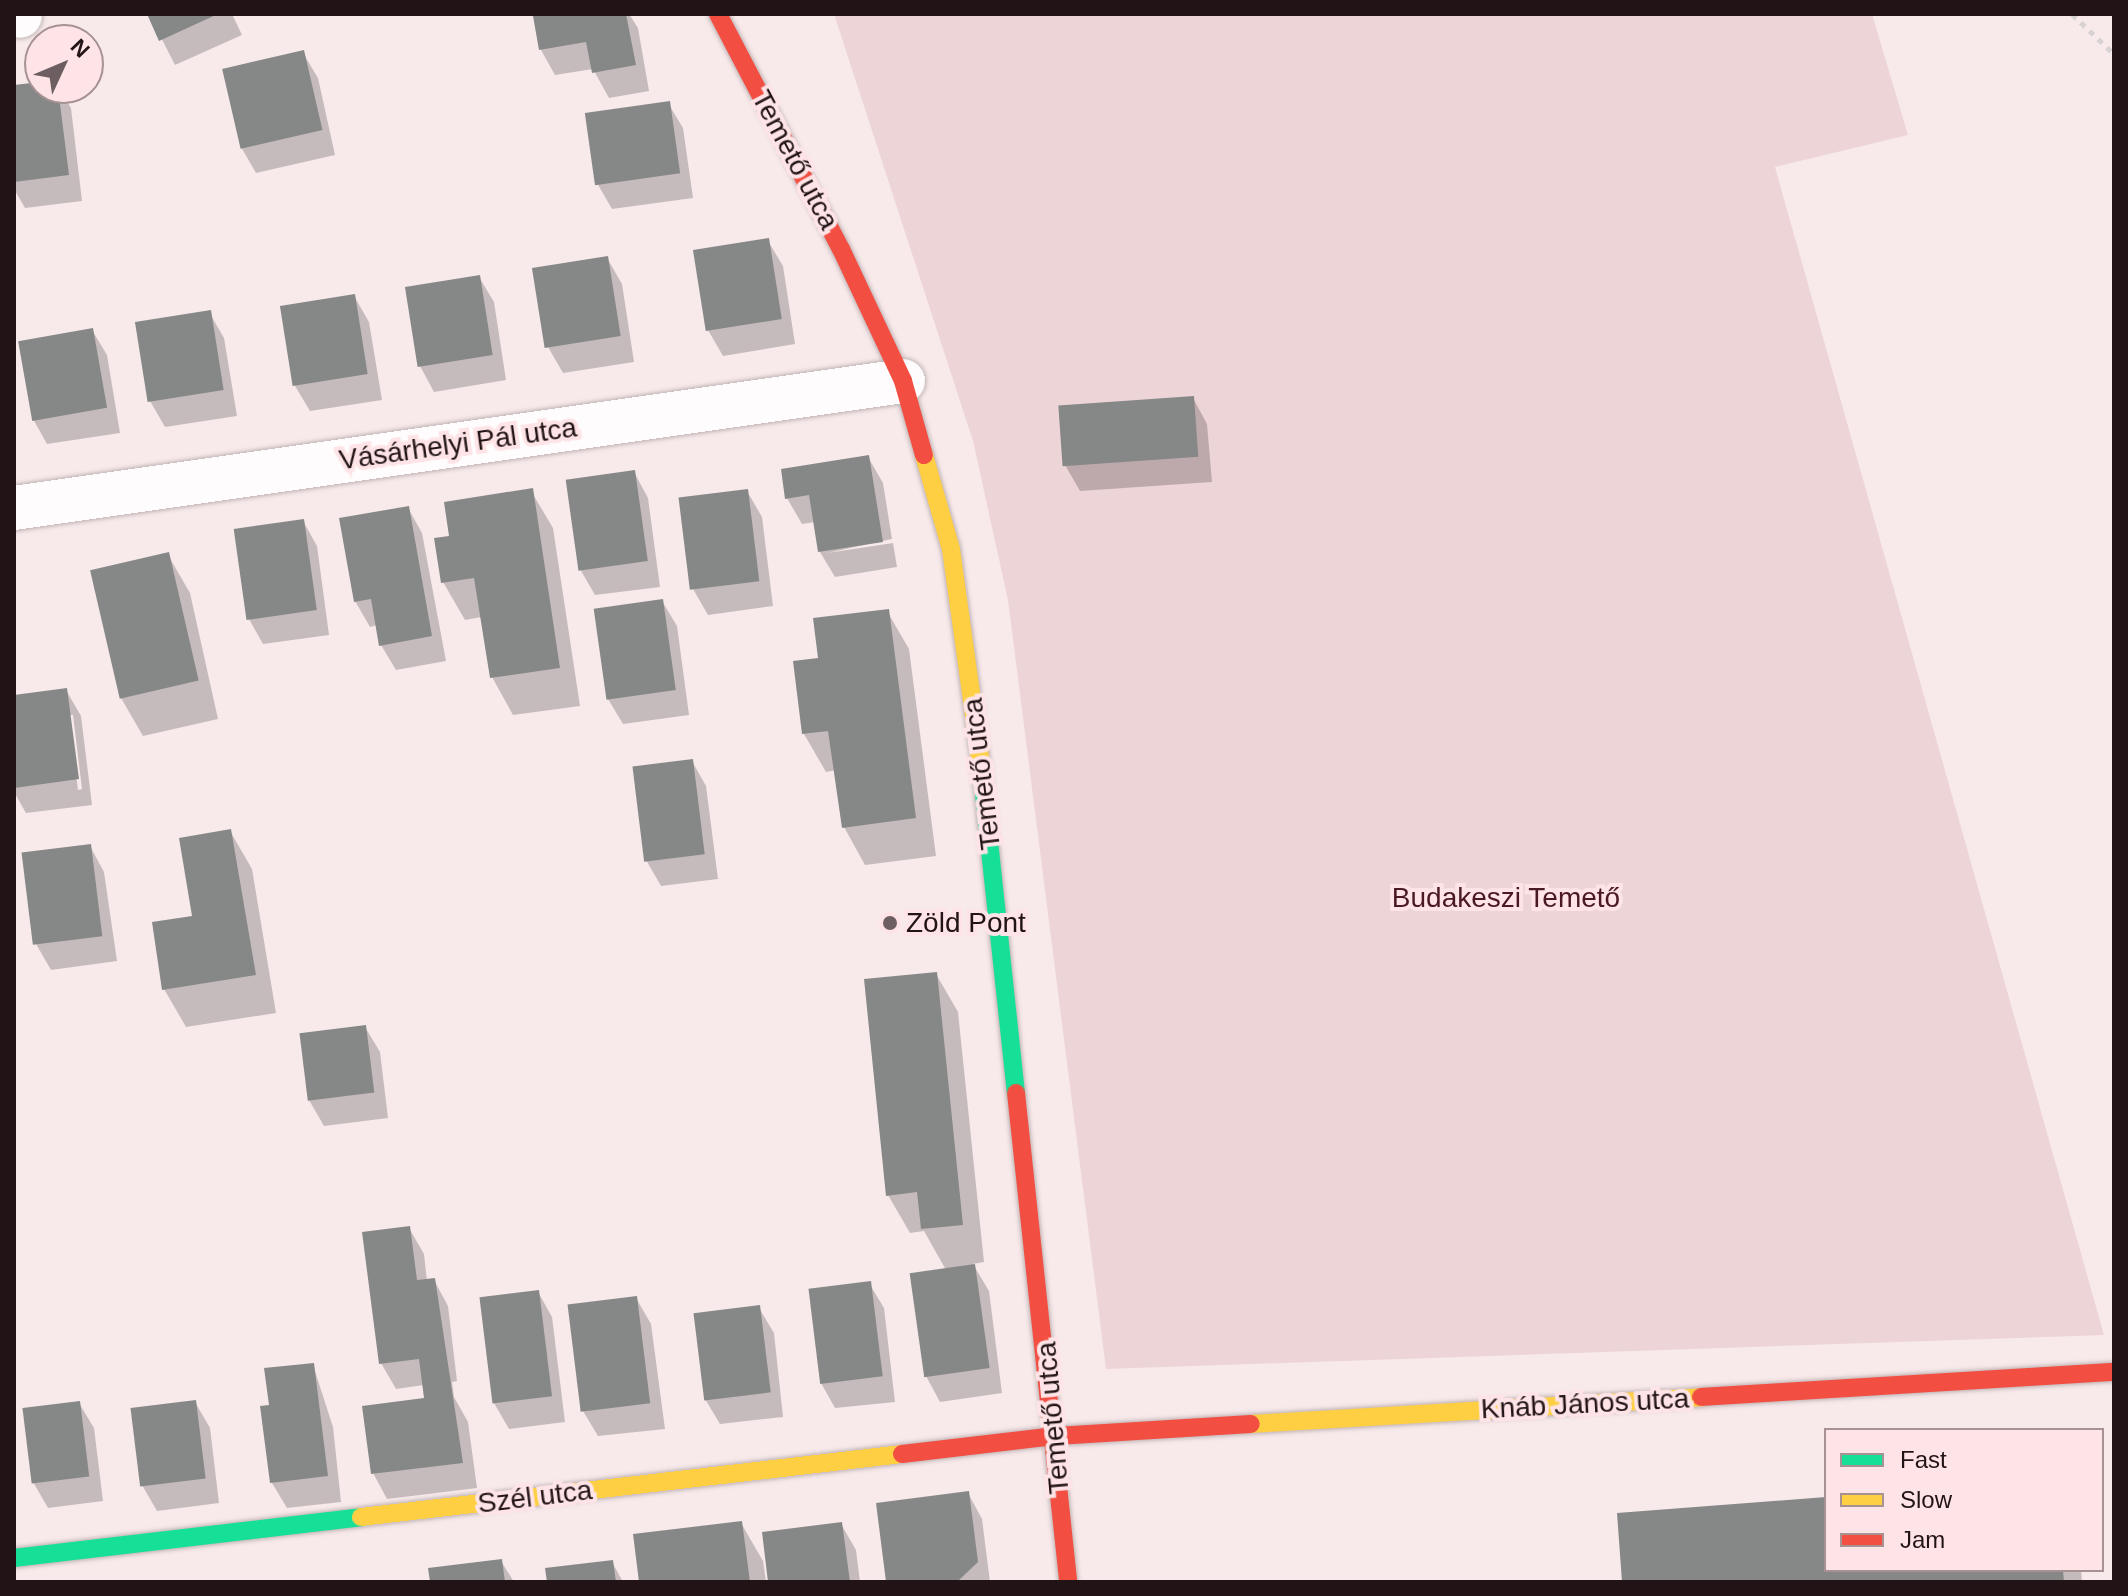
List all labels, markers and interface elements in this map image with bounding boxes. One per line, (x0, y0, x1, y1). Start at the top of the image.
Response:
north arrow (24, 24, 104, 104)
text: N (66, 34, 95, 63)
street label: Temető utca (744, 85, 846, 235)
street label: Vásárhelyi Pál utca (337, 411, 579, 477)
street label: Temető utca (956, 696, 1008, 852)
park label: Budakeszi Temető (1392, 881, 1620, 915)
place label: Zöld Pont (906, 906, 1026, 940)
marker: Zöld Pont (881, 914, 899, 932)
street label: Temető utca (1030, 1341, 1076, 1495)
street label: Knáb János utca (1480, 1382, 1690, 1426)
legend (1824, 1428, 2104, 1572)
text: Fast (1900, 1446, 1947, 1473)
street label: Szél utca (476, 1473, 594, 1521)
text: Slow (1900, 1486, 1952, 1513)
text: Jam (1900, 1526, 1945, 1553)

